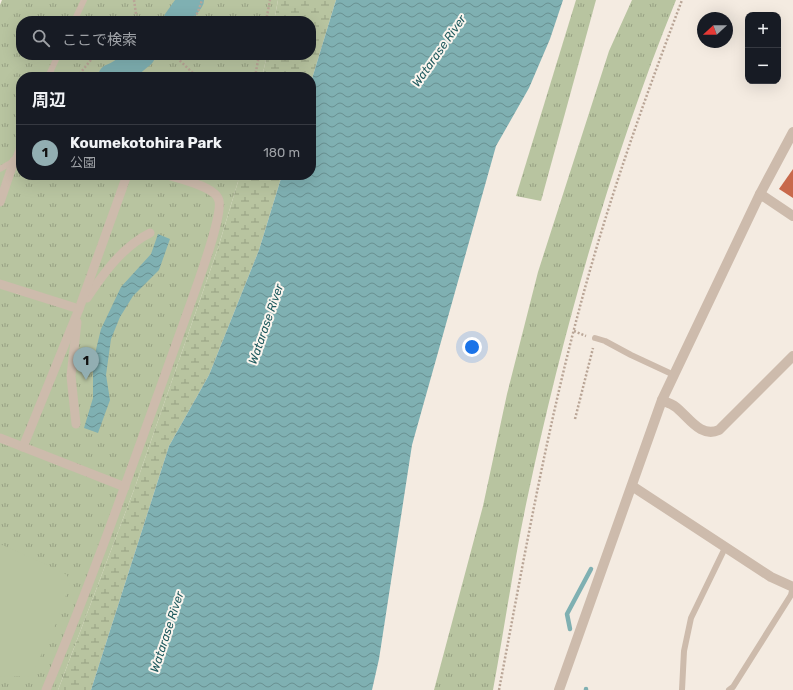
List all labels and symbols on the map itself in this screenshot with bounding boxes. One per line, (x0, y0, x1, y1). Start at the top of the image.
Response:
water label: Watarase River (409, 12, 469, 89)
north arrow (697, 12, 733, 48)
water label: Watarase River (246, 282, 286, 366)
your location (462, 337, 482, 357)
pin: 1 (73, 347, 99, 380)
water label: Watarase River (147, 589, 187, 674)

